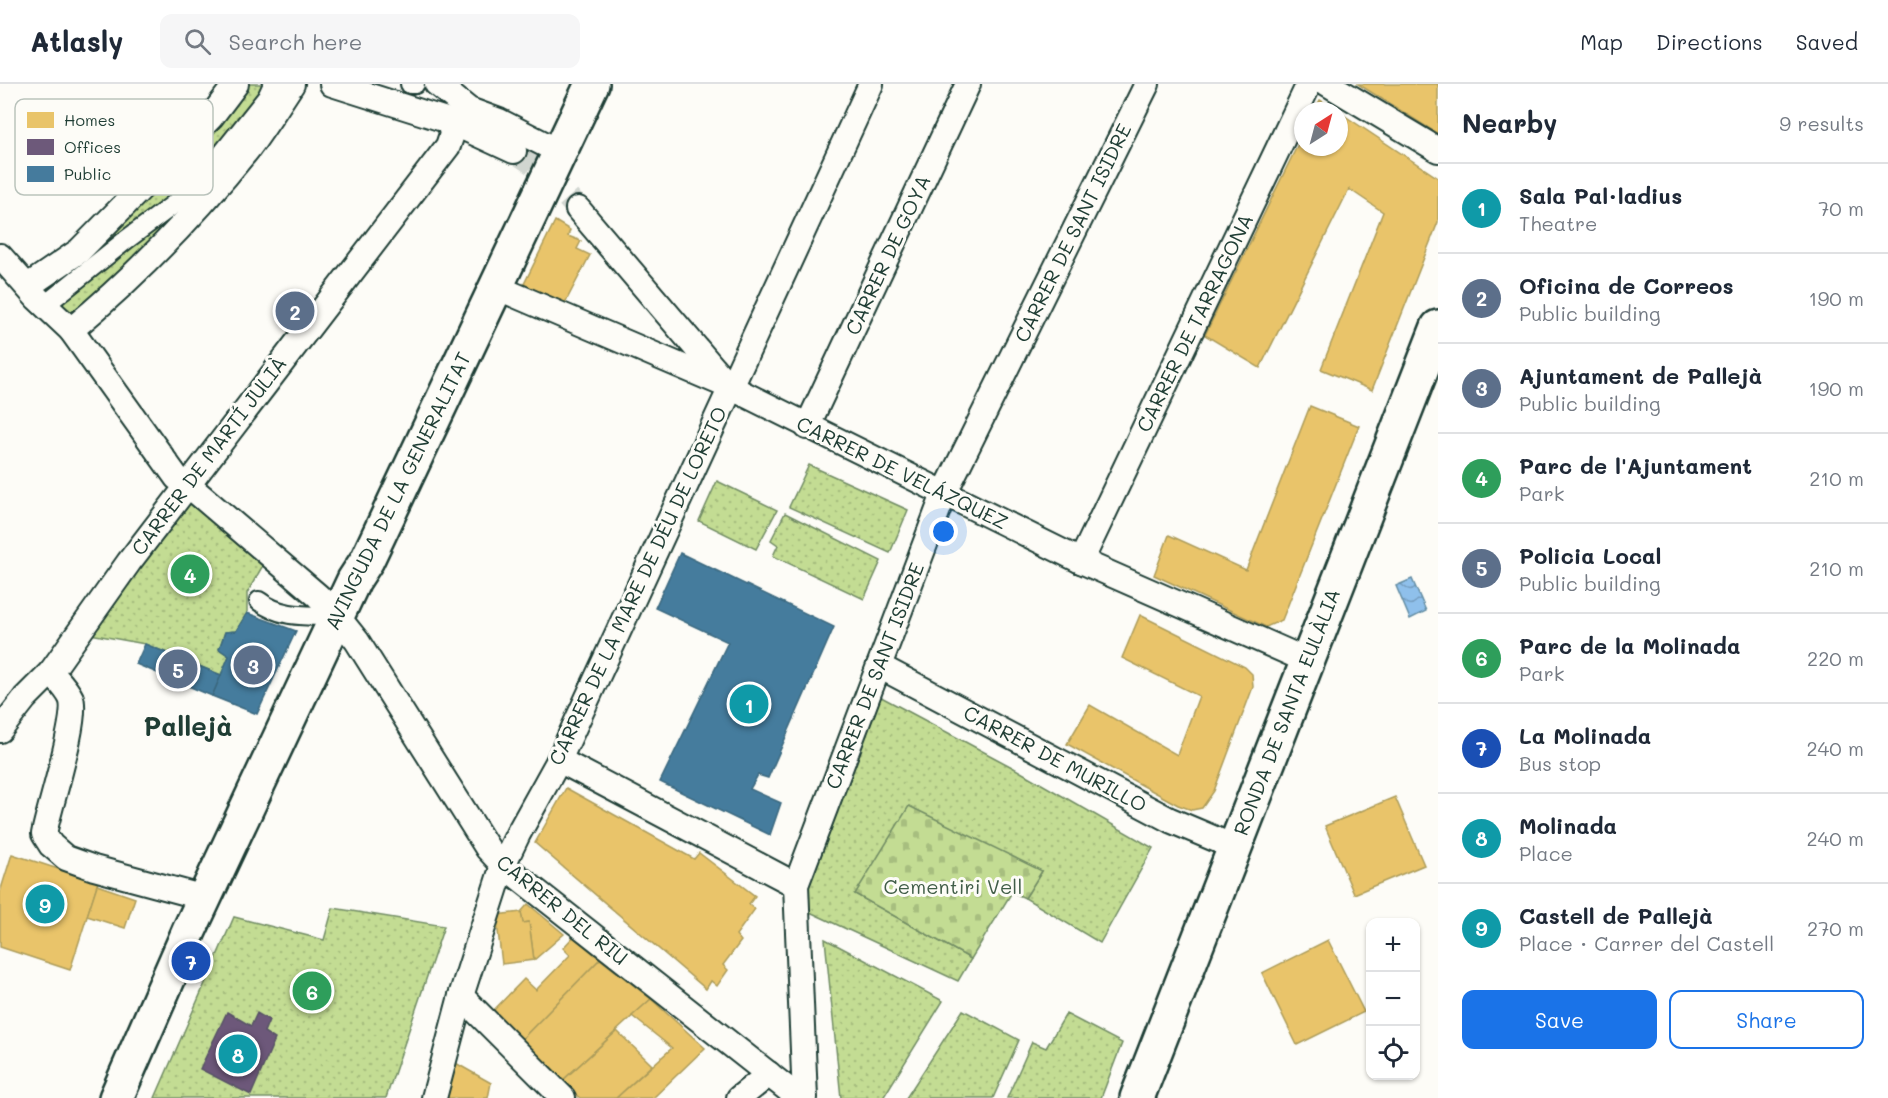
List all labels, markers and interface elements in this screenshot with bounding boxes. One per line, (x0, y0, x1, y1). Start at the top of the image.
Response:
search box (160, 14, 580, 68)
text: Atlasly (30, 23, 124, 59)
icon: search (181, 25, 214, 58)
text: Search here (229, 27, 362, 56)
text: Map (1580, 28, 1623, 55)
text: Directions (1656, 28, 1763, 55)
text: Saved (1796, 28, 1858, 55)
legend (15, 99, 213, 195)
north arrow (1294, 102, 1348, 156)
text: Nearby (1462, 106, 1557, 140)
text: Homes (64, 109, 115, 130)
text: 9 results (1779, 110, 1864, 136)
street label: CARRER DE SANT ISIDRE (1008, 119, 1136, 346)
text: Offices (64, 136, 121, 157)
text: Public (64, 163, 111, 184)
street label: CARRER DE GOYA (839, 170, 936, 339)
text: Sala Pal·ladius (1519, 181, 1682, 210)
text: 1 (1477, 195, 1486, 221)
text: 70 m (1818, 195, 1864, 221)
street label: CARRER DE TARRAGONA (1130, 209, 1258, 436)
text: Theatre (1519, 210, 1597, 236)
text: Oficina de Correos (1519, 271, 1733, 300)
text: 2 (1476, 285, 1487, 311)
text: 190 m (1809, 285, 1864, 311)
pin: 2 (276, 288, 314, 334)
text: Public building (1519, 300, 1661, 326)
street label: AVINGUDA DE LA GENERALITAT (318, 347, 476, 634)
street label: CARRER DE MARTÍ JULIÀ (125, 351, 292, 560)
text: Ajuntament de Pallejà (1519, 361, 1762, 390)
text: 3 (1476, 375, 1488, 401)
text: 190 m (1809, 375, 1864, 401)
text: Public building (1519, 390, 1661, 416)
street label: CARRER DE LA MARE DE DÉU DE LORETO (542, 402, 732, 769)
street label: CARRER DE VELÁZQUEZ (792, 410, 1012, 535)
text: Parc de l'Ajuntament (1519, 451, 1752, 480)
text: 4 (1475, 465, 1488, 491)
text: 210 m (1809, 465, 1864, 491)
text: Park (1519, 480, 1564, 506)
your location (929, 517, 958, 546)
text: Policia Local (1519, 541, 1662, 570)
pin: 4 (170, 552, 210, 596)
text: 5 (1476, 555, 1487, 581)
text: 210 m (1809, 555, 1864, 581)
street label: CARRER DE SANT ISIDRE (819, 559, 929, 792)
text: Public building (1519, 570, 1661, 596)
street label: RONDA DE SANTA EULÀLIA (1227, 584, 1345, 839)
text: Parc de la Molinada (1519, 631, 1741, 660)
pin: 3 (234, 642, 272, 688)
text: 6 (1475, 645, 1488, 671)
text: 220 m (1807, 645, 1864, 671)
pin: 5 (158, 646, 198, 692)
text: Park (1519, 660, 1564, 686)
pin: 1 (730, 682, 768, 726)
street label: CARRER DE MURILLO (959, 699, 1152, 817)
district label: Pallejà (144, 709, 232, 743)
text: La Molinada (1519, 721, 1651, 750)
text: 7 (1476, 735, 1487, 761)
text: 240 m (1806, 735, 1864, 761)
text: Bus stop (1519, 750, 1601, 776)
text: Molinada (1519, 811, 1617, 840)
text: 8 (1475, 825, 1488, 851)
text: 240 m (1806, 825, 1864, 851)
text: Place (1519, 840, 1573, 866)
street label: CARRER DEL RIU (492, 848, 634, 970)
park label: Cementiri Vell (884, 873, 1022, 899)
pin: 9 (26, 882, 64, 926)
text: Castell de Pallejà (1519, 901, 1713, 930)
text: 9 (1475, 915, 1488, 941)
text: 270 m (1807, 915, 1864, 941)
map controls (1366, 918, 1420, 1080)
button: + (1366, 918, 1420, 972)
text: Place · Carrer del Castell (1519, 930, 1774, 956)
pin: 7 (172, 938, 210, 984)
pin: 6 (292, 968, 332, 1014)
button: − (1366, 972, 1420, 1026)
button: Save (1462, 990, 1657, 1049)
button: Share (1669, 990, 1864, 1049)
button: locate (1366, 1026, 1420, 1080)
pin: 8 (218, 1032, 258, 1076)

